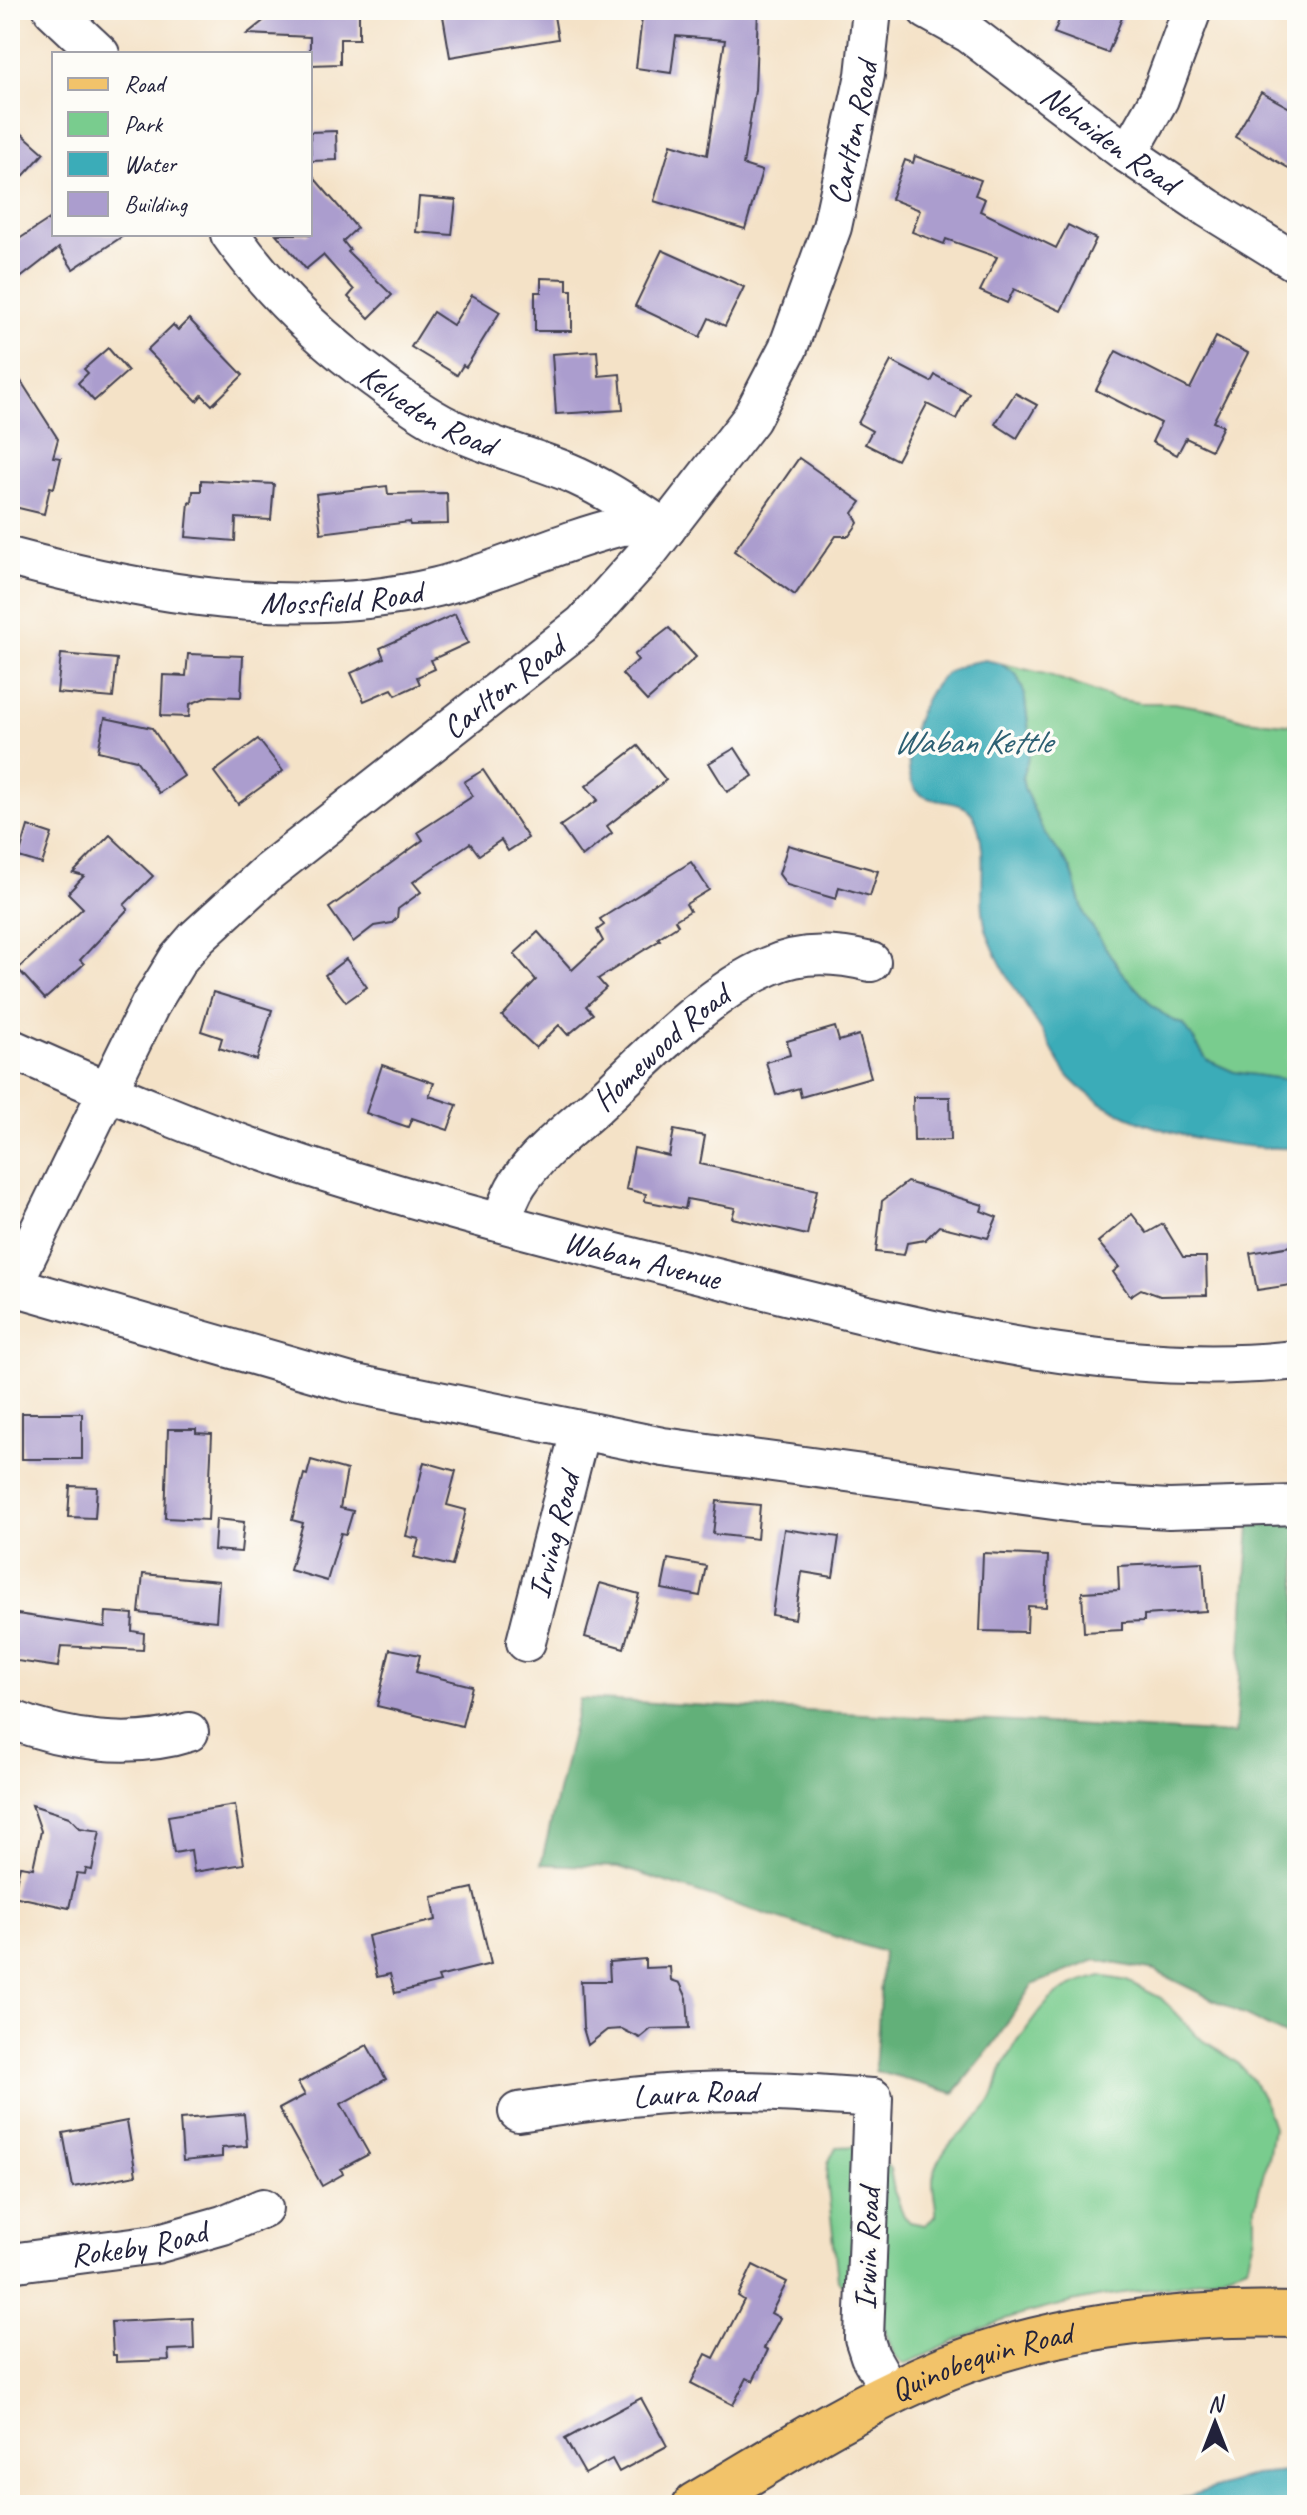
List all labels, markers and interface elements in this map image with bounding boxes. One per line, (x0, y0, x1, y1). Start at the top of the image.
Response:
legend (52, 52, 312, 236)
street label: Carlton Road (817, 54, 887, 208)
text: Road (124, 69, 168, 99)
street label: Nehoiden Road (1033, 75, 1190, 205)
text: Park (124, 109, 164, 139)
text: Water (124, 149, 179, 179)
text: Building (124, 189, 189, 219)
street label: Kelveden Road (352, 354, 506, 467)
street label: Mossfield Road (260, 569, 431, 623)
street label: Carlton Road (434, 623, 577, 748)
water label: Waban Kettle (893, 720, 1056, 763)
street label: Homewood Road (583, 972, 741, 1120)
street label: Waban Avenue (560, 1220, 727, 1299)
street label: Irving Road (518, 1463, 590, 1603)
street label: Laura Road (631, 2070, 763, 2117)
street label: Irwin Road (844, 2183, 890, 2311)
street label: Rokeby Road (68, 2209, 215, 2275)
street label: Quinobequin Road (883, 2311, 1081, 2411)
north arrow (1175, 2383, 1255, 2463)
text: N (1208, 2390, 1225, 2418)

